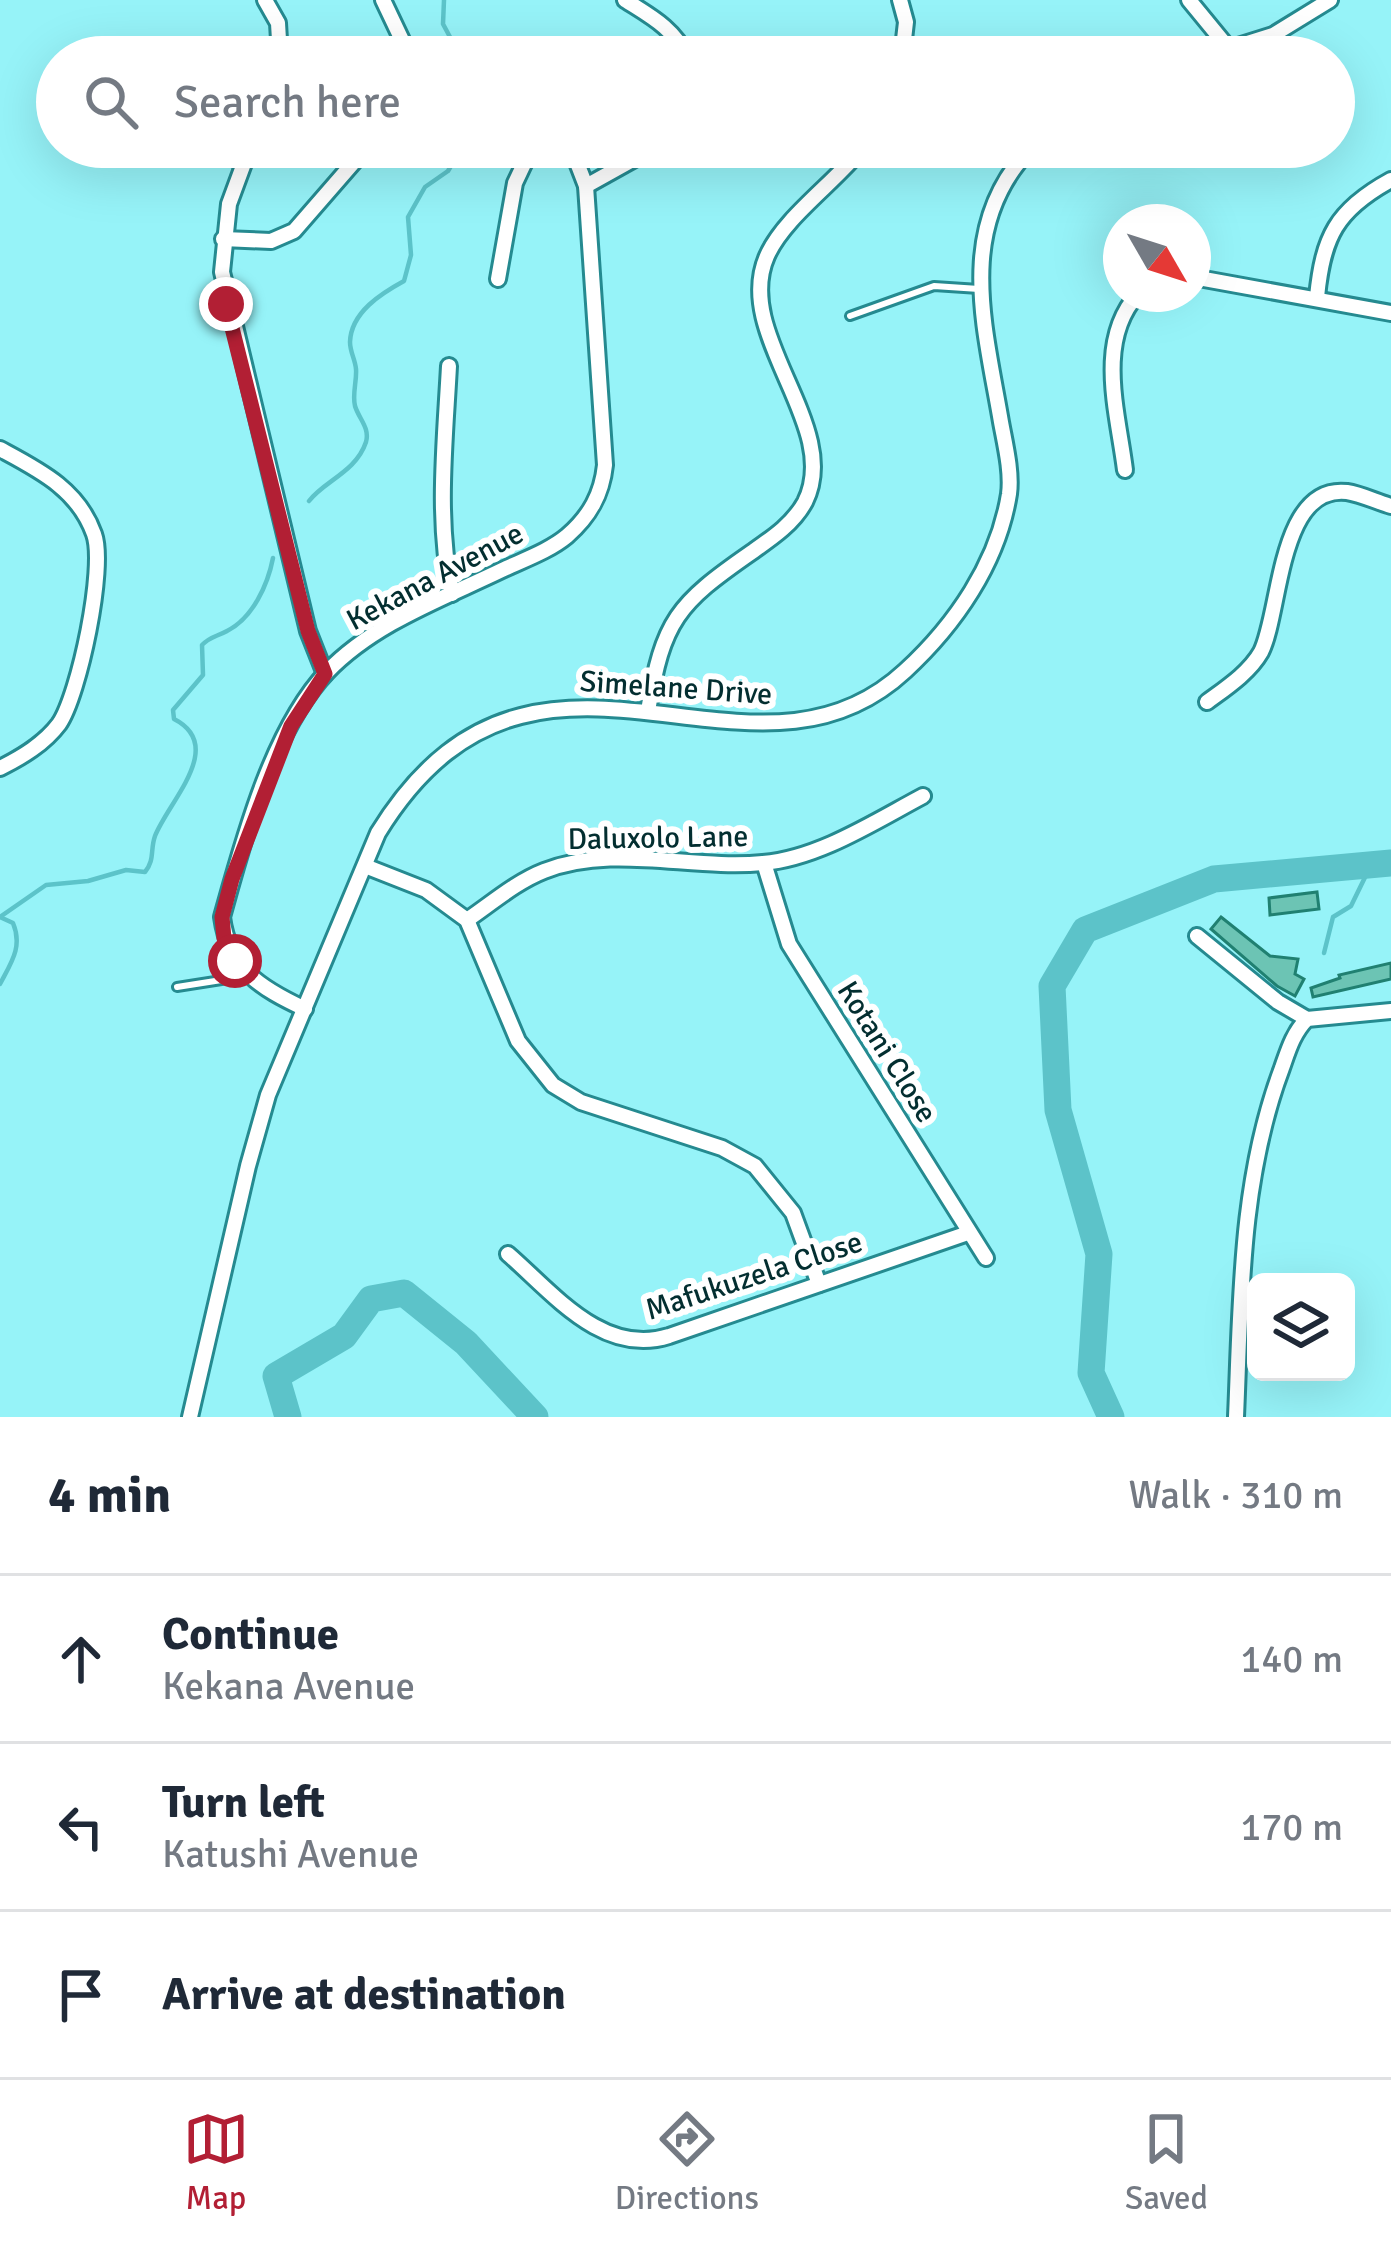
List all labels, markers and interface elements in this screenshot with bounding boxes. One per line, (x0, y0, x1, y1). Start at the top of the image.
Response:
search box (36, 36, 1355, 168)
icon: search (78, 69, 144, 135)
text: Search here (174, 75, 401, 130)
north arrow (1103, 204, 1211, 312)
route end (199, 277, 253, 331)
street label: Kekana Avenue (340, 515, 530, 639)
street label: Simelane Drive (579, 663, 773, 713)
street label: Daluxolo Lane (567, 818, 749, 858)
route start (208, 934, 262, 988)
street label: Kotani Close (829, 974, 945, 1130)
street label: Mafukuzela Close (641, 1224, 867, 1328)
map controls (1247, 1273, 1355, 1381)
button: layers (1247, 1273, 1355, 1381)
text: 4 min (48, 1464, 171, 1527)
text: Walk · 310 m (1129, 1471, 1343, 1519)
text: Continue (162, 1607, 339, 1662)
icon: ahead (48, 1626, 114, 1692)
text: 140 m (1240, 1635, 1343, 1683)
text: Kekana Avenue (162, 1662, 415, 1710)
text: Turn left (162, 1775, 325, 1830)
icon: left (48, 1794, 114, 1860)
text: 170 m (1240, 1803, 1343, 1851)
text: Katushi Avenue (162, 1830, 419, 1878)
icon: arrive (48, 1962, 114, 2028)
text: Arrive at destination (162, 1967, 566, 2022)
tab: Map (183, 2106, 249, 2219)
tab: Directions (615, 2106, 759, 2219)
tab: Saved (1125, 2106, 1208, 2219)

